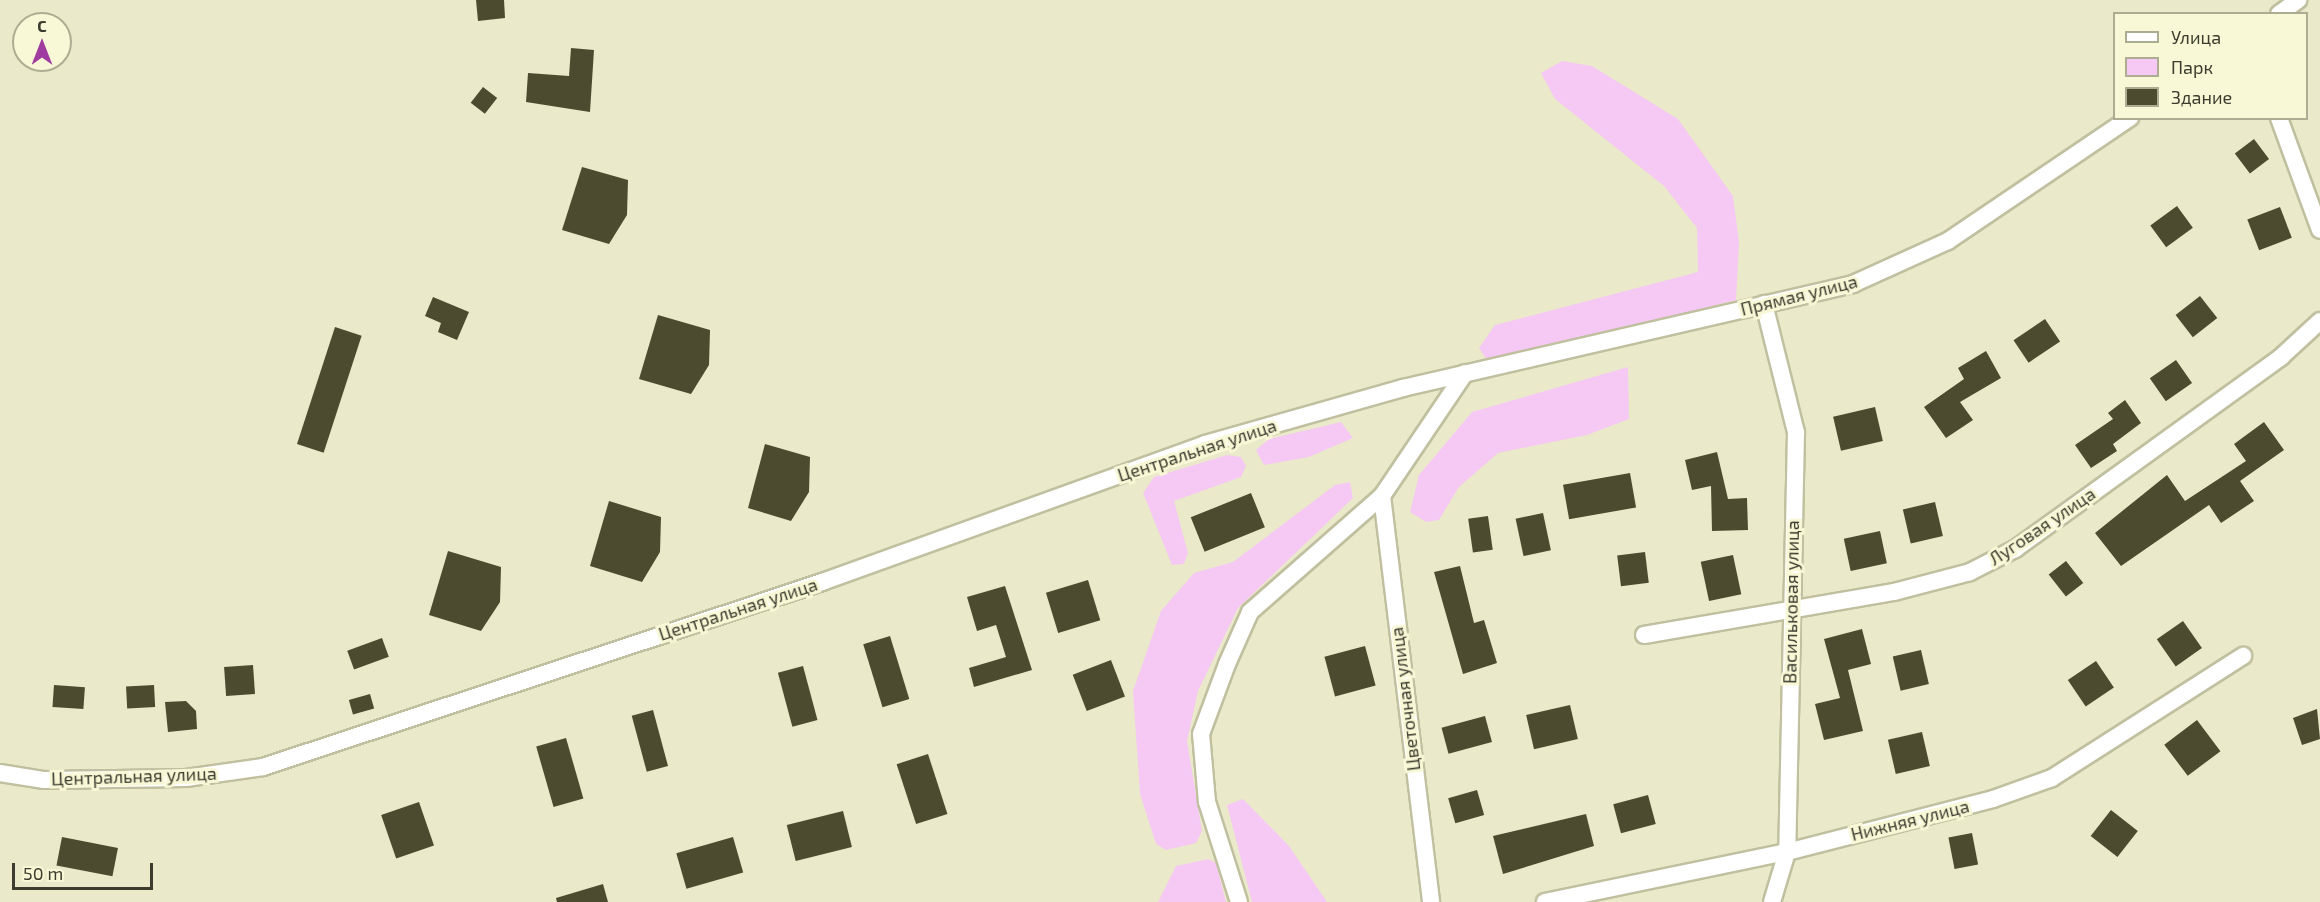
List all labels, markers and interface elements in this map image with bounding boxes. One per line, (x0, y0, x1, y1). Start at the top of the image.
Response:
north arrow (12, 12, 72, 72)
legend (2113, 12, 2308, 120)
text: С (37, 16, 47, 35)
text: Улица (2171, 26, 2221, 48)
text: Парк (2171, 56, 2213, 78)
text: Здание (2171, 86, 2232, 108)
street label: Прямая улица (1738, 270, 1860, 320)
street label: Центральная улица (1115, 414, 1279, 486)
street label: Луговая улица (1985, 482, 2099, 570)
street label: Васильковая улица (1779, 520, 1803, 684)
street label: Центральная улица (656, 573, 820, 645)
street label: Цветочная улица (1385, 626, 1425, 772)
street label: Центральная улица (51, 762, 217, 790)
street label: Нижняя улица (1849, 795, 1971, 845)
scale bar (15, 851, 156, 889)
text: 50 m (23, 862, 63, 884)

